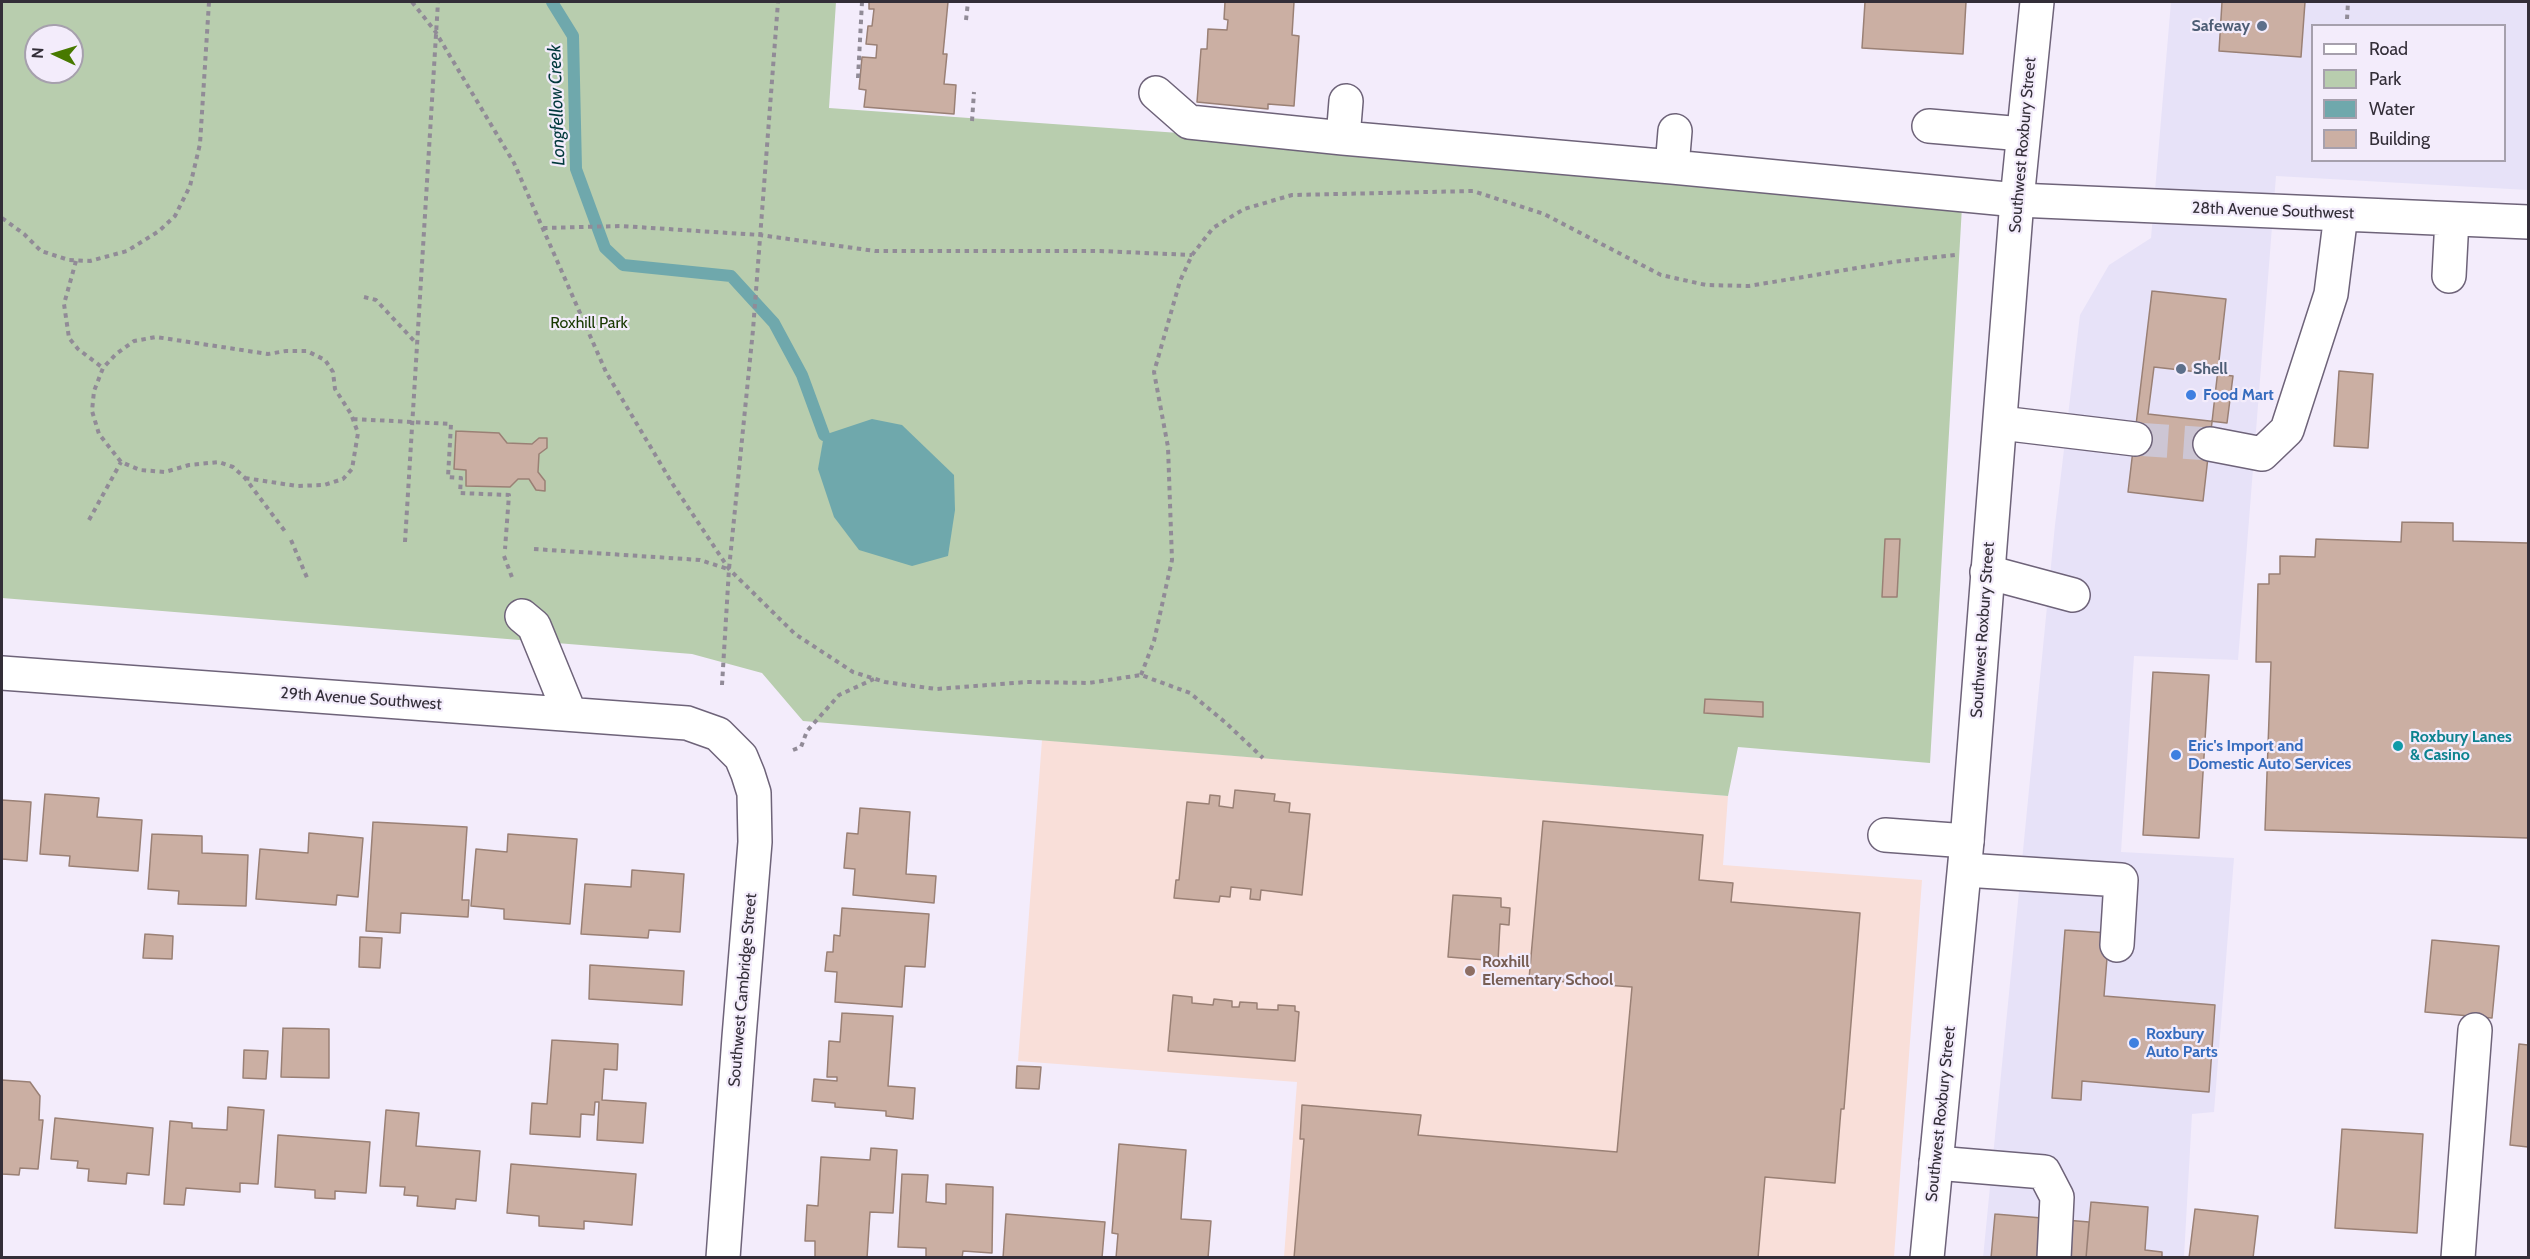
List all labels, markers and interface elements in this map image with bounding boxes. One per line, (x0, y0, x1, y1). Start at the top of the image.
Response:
place label: Safeway (2191, 16, 2250, 36)
marker: Safeway (2255, 19, 2269, 33)
north arrow (24, 24, 84, 84)
legend (2311, 24, 2506, 162)
text: Road (2369, 38, 2408, 60)
water label: Longfellow Creek (544, 44, 570, 166)
text: N (28, 47, 47, 59)
street label: Southwest Roxbury Street (2006, 56, 2040, 234)
text: Park (2369, 68, 2401, 90)
text: Water (2369, 98, 2415, 120)
text: Building (2369, 128, 2430, 150)
street label: 28th Avenue Southwest (2192, 199, 2354, 223)
park label: Roxhill Park (550, 313, 628, 333)
place label: Shell (2193, 359, 2228, 379)
marker: Shell (2174, 362, 2188, 376)
place label: Food Mart (2203, 385, 2274, 405)
marker: Food Mart (2184, 388, 2198, 402)
street label: Southwest Roxbury Street (1967, 541, 1999, 719)
street label: 29th Avenue Southwest (280, 684, 442, 714)
place label: Roxbury Lanes & Casino (2410, 727, 2512, 765)
place label: Eric's Import and Domestic Auto Services (2188, 736, 2351, 774)
marker: Roxbury Lanes & Casino (2391, 739, 2405, 753)
marker: Eric's Import and Domestic Auto Services (2169, 748, 2183, 762)
street label: Southwest Cambridge Street (725, 892, 761, 1088)
place label: Roxhill Elementary School (1482, 952, 1613, 990)
marker: Roxhill Elementary School (1463, 964, 1477, 978)
place label: Roxbury Auto Parts (2146, 1024, 2218, 1062)
street label: Southwest Roxbury Street (1922, 1025, 1960, 1203)
marker: Roxbury Auto Parts (2127, 1036, 2141, 1050)

